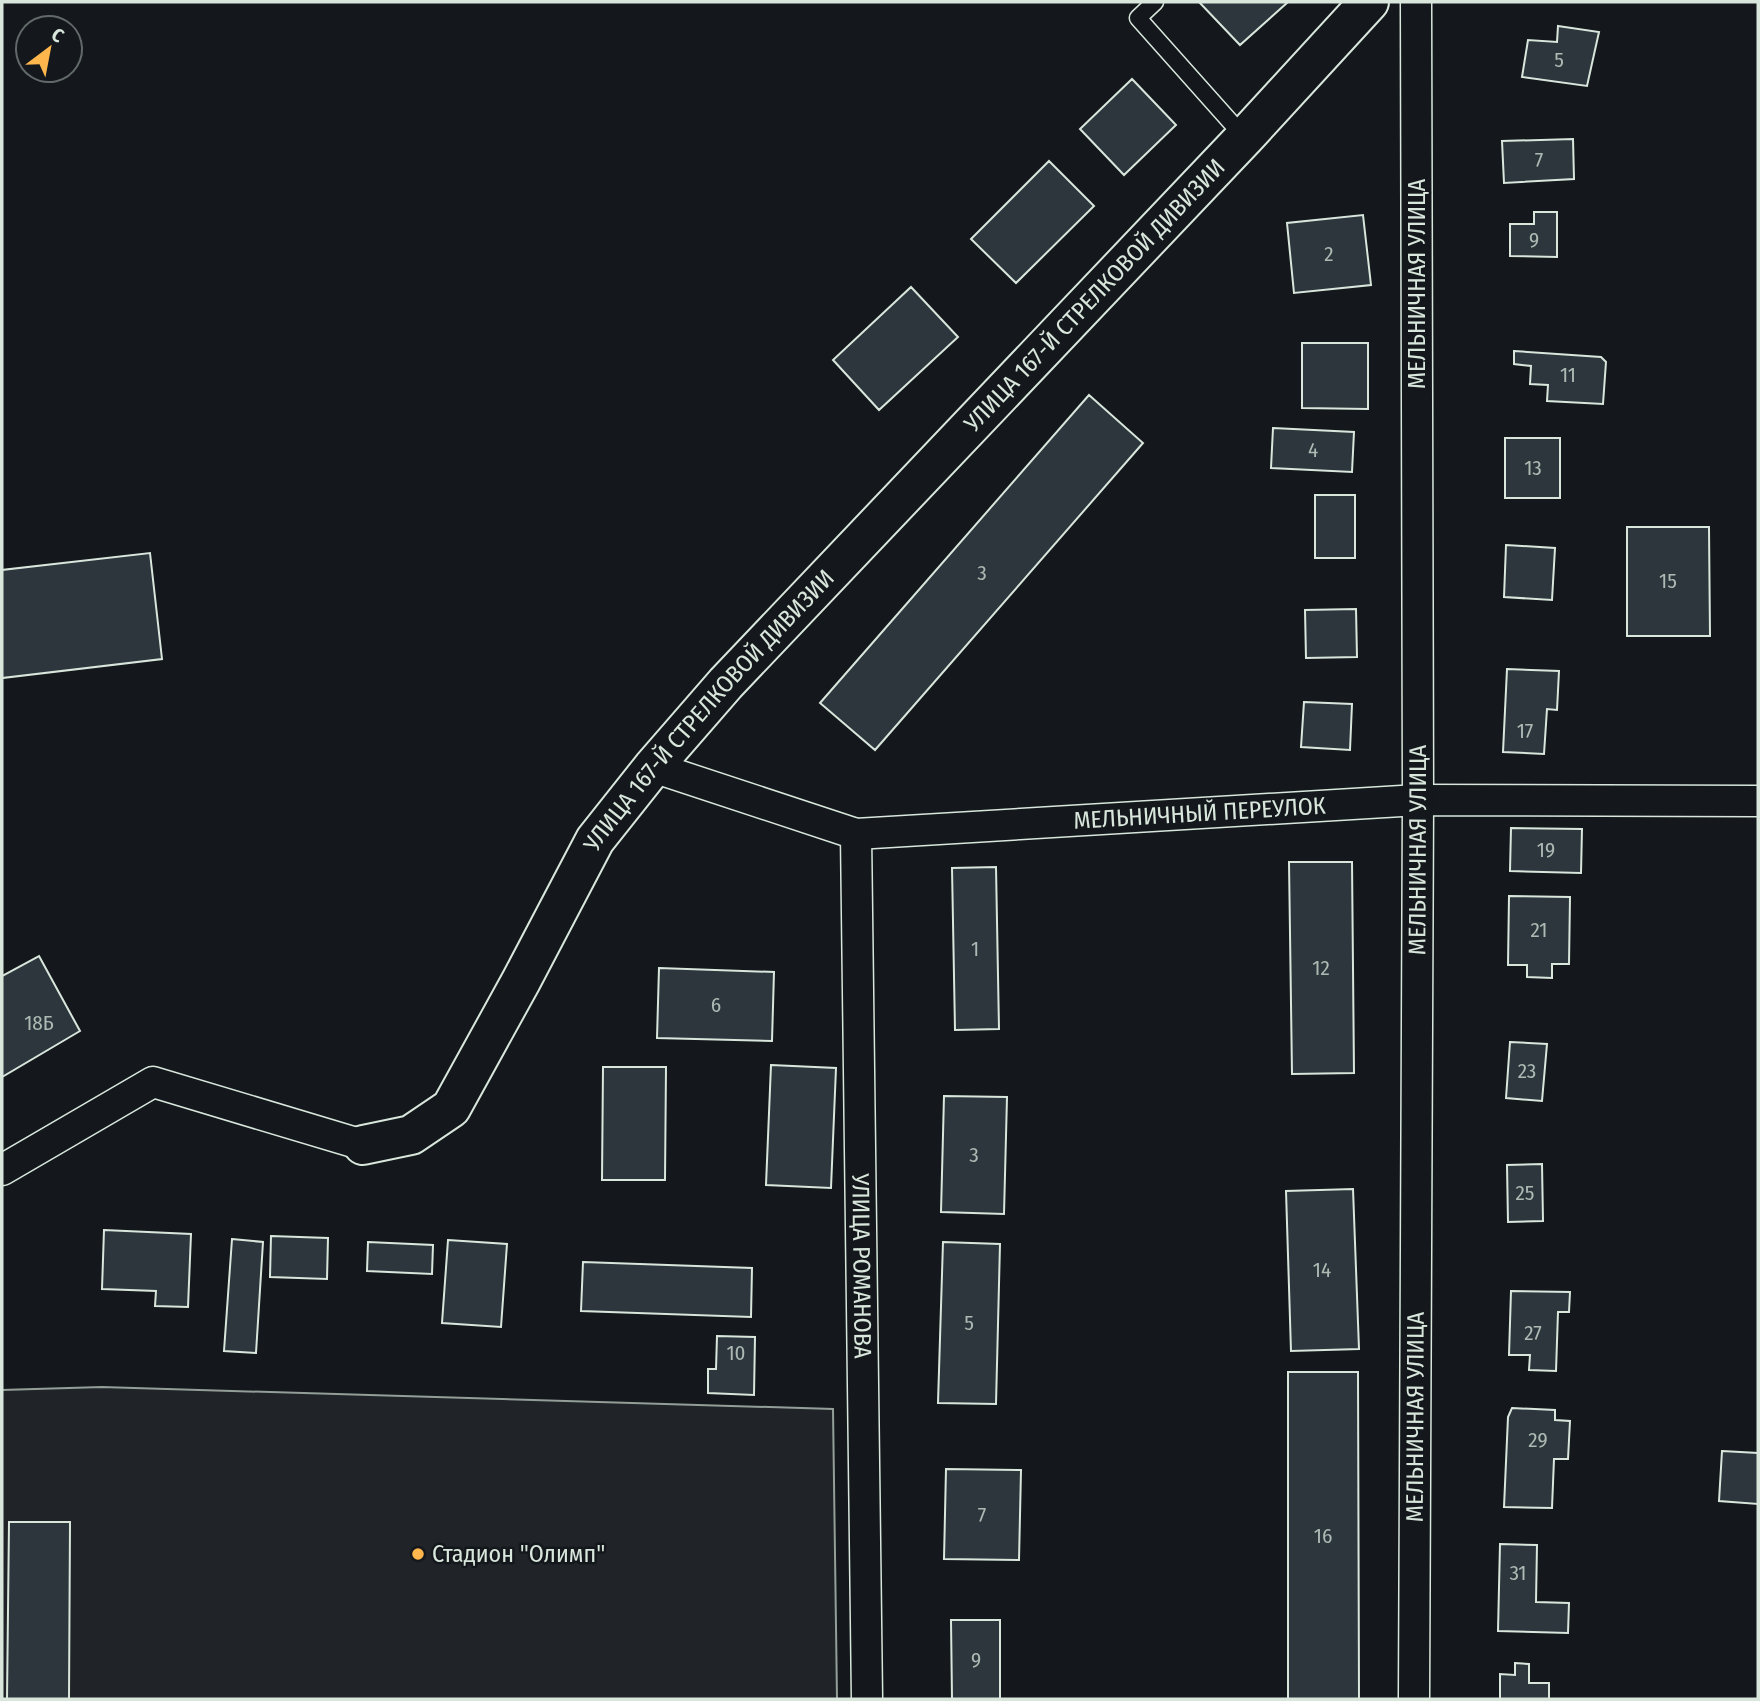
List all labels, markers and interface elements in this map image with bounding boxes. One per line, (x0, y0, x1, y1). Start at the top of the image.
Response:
north arrow (14, 14, 84, 84)
text: С (47, 23, 68, 47)
house number: 5 (1554, 47, 1564, 73)
house number: 7 (1535, 147, 1543, 173)
street label: УЛИЦА 167-Й СТРЕЛКОВОЙ ДИВИЗИИ (958, 153, 1231, 438)
street label: МЕЛЬНИЧНАЯ УЛИЦА (1403, 179, 1431, 389)
house number: 9 (1529, 227, 1539, 253)
house number: 2 (1324, 241, 1334, 267)
house number: 11 (1560, 362, 1576, 388)
house number: 4 (1308, 437, 1318, 463)
house number: 13 (1524, 455, 1542, 481)
house number: 3 (977, 560, 987, 586)
street label: УЛИЦА 167-Й СТРЕЛКОВОЙ ДИВИЗИИ (577, 564, 840, 857)
house number: 15 (1659, 568, 1677, 594)
house number: 17 (1517, 718, 1533, 744)
street label: МЕЛЬНИЧНАЯ УЛИЦА (1403, 745, 1432, 955)
street label: МЕЛЬНИЧНЫЙ ПЕРЕУЛОК (1073, 792, 1327, 835)
house number: 19 (1537, 837, 1555, 863)
house number: 21 (1531, 917, 1548, 943)
house number: 1 (971, 936, 979, 962)
house number: 12 (1312, 955, 1330, 981)
house number: 6 (711, 992, 721, 1018)
house number: 18Б (24, 1010, 54, 1036)
house number: 23 (1518, 1058, 1536, 1084)
house number: 3 (969, 1142, 979, 1168)
street label: УЛИЦА РОМАНОВА (846, 1172, 877, 1359)
house number: 25 (1516, 1180, 1534, 1206)
house number: 14 (1313, 1257, 1331, 1283)
house number: 5 (964, 1310, 974, 1336)
street label: МЕЛЬНИЧНАЯ УЛИЦА (1401, 1311, 1430, 1522)
house number: 27 (1524, 1320, 1542, 1346)
house number: 10 (726, 1340, 746, 1366)
house number: 29 (1528, 1427, 1548, 1453)
house number: 7 (978, 1502, 986, 1528)
house number: 16 (1314, 1523, 1332, 1549)
place label: Стадион "Олимп" (432, 1540, 605, 1568)
marker: Стадион "Олимп" (410, 1546, 426, 1562)
house number: 31 (1509, 1560, 1527, 1586)
house number: 9 (971, 1647, 981, 1673)

